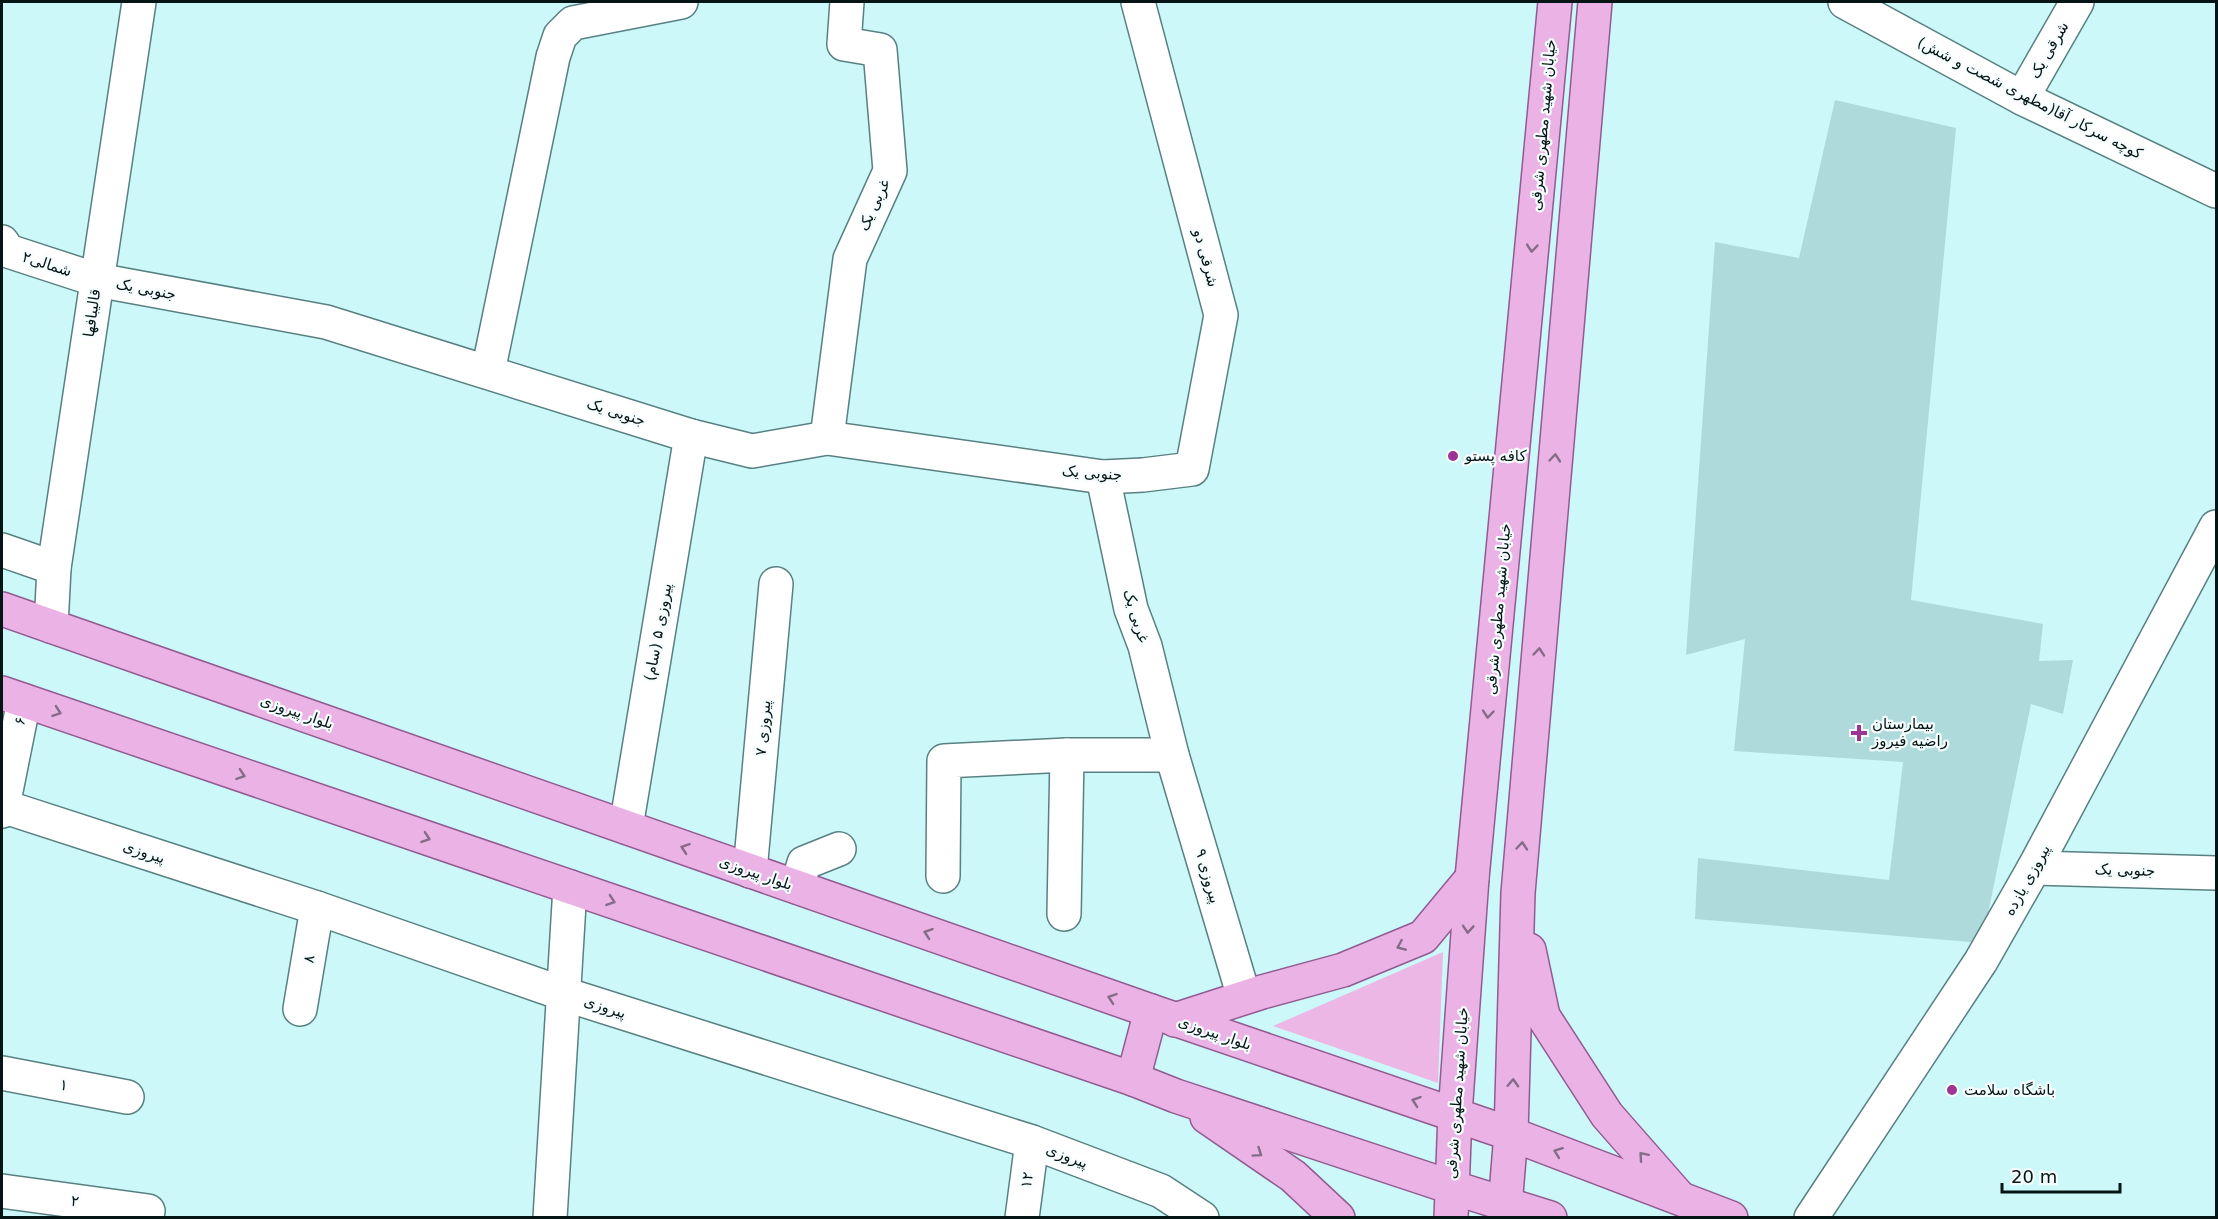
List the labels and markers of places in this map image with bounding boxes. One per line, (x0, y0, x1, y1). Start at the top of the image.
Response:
place label: کافه پستو (1464, 447, 1527, 466)
marker: کافه پستو (1446, 449, 1460, 463)
place label: بیمارستان راضیه فیروز (1871, 715, 1948, 750)
marker: بیمارستان راضیه فیروز (1850, 724, 1868, 742)
place label: باشگاه سلامت (1964, 1081, 2055, 1099)
marker: باشگاه سلامت (1945, 1083, 1959, 1097)

